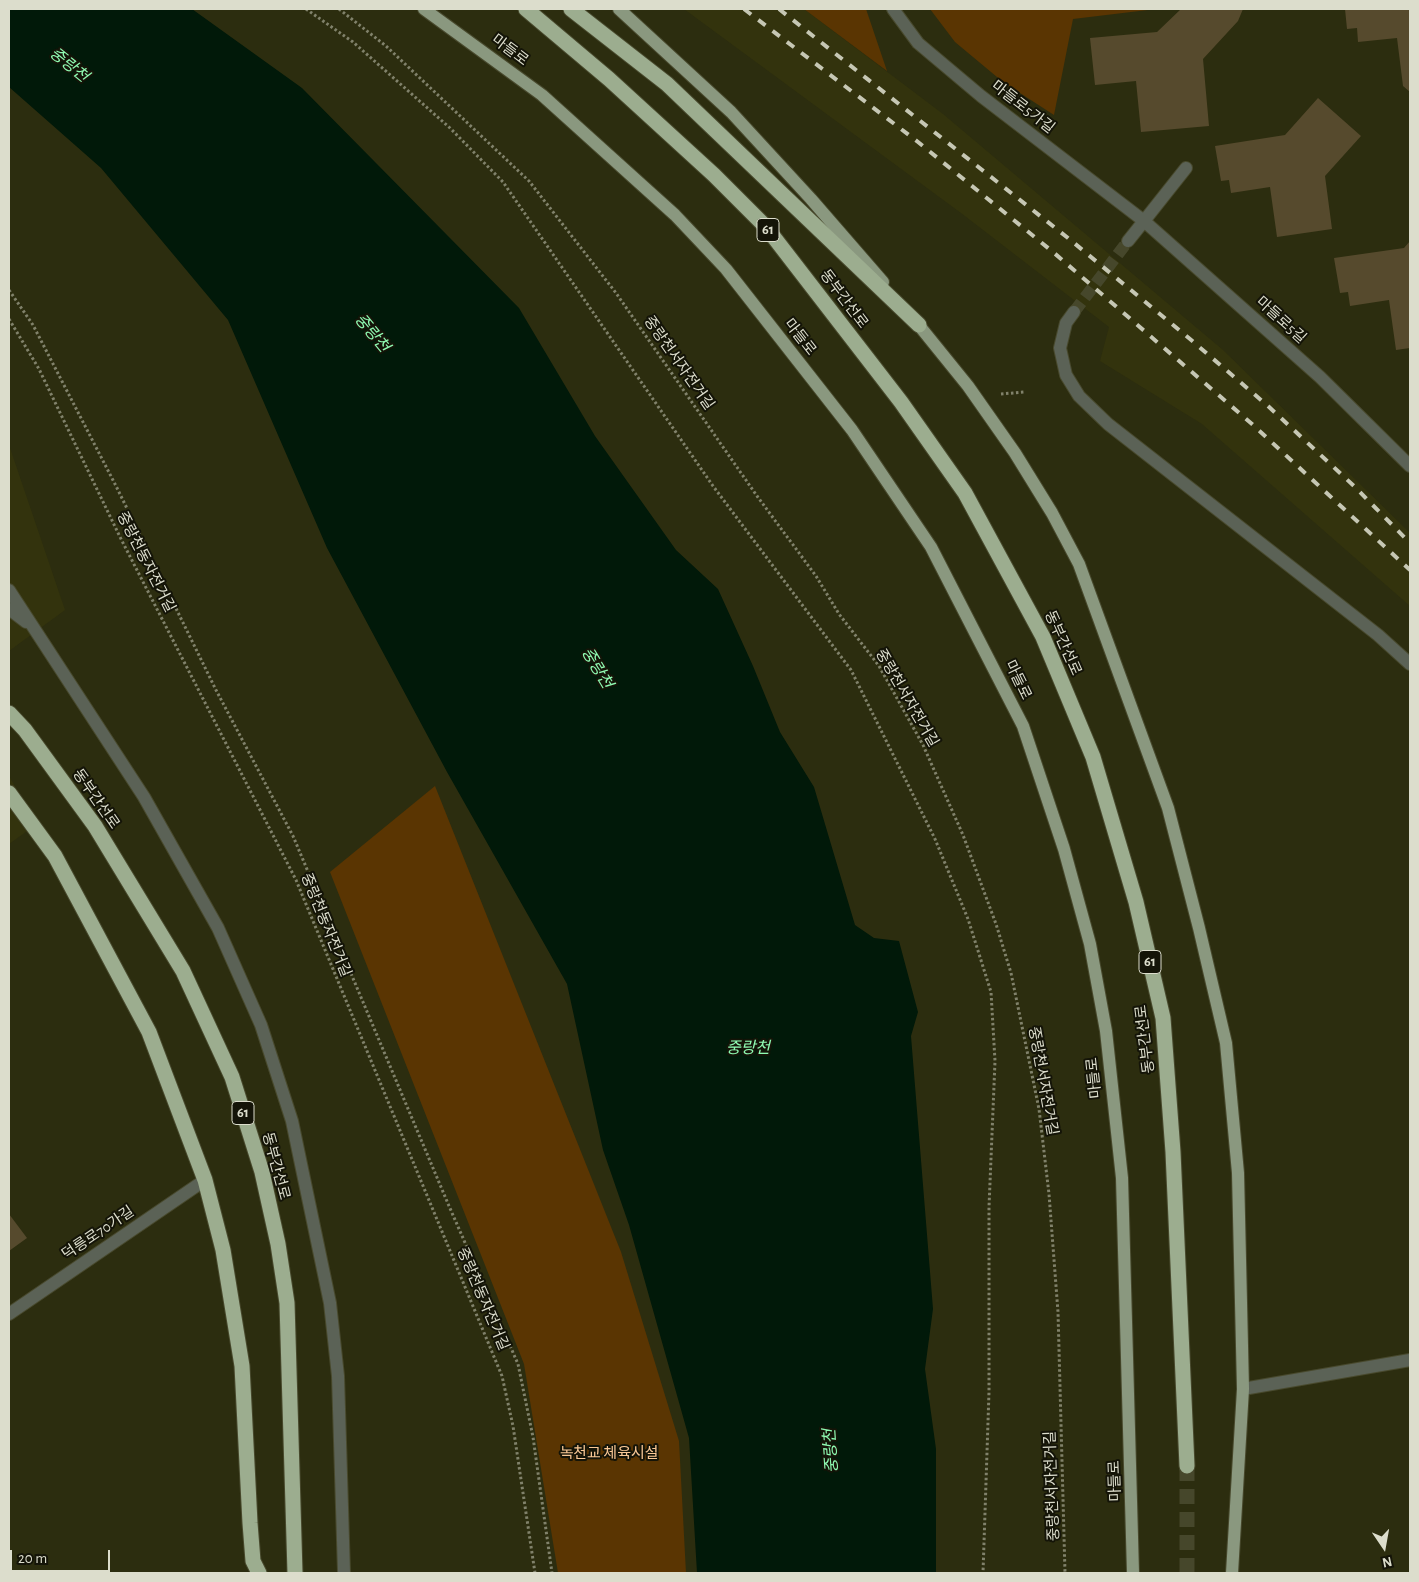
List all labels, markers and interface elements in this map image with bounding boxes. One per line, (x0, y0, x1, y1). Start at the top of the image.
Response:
street label: 마들로 (488, 30, 532, 70)
water label: 중랑천 (46, 44, 92, 86)
street label: 마들로5가길 (988, 77, 1058, 137)
road number: 61 (757, 218, 779, 242)
street label: 동부간선로 (816, 266, 872, 332)
street label: 마들로5길 (1252, 293, 1310, 347)
water label: 중랑천 (350, 310, 394, 356)
street label: 중랑천서자전거길 (640, 313, 718, 413)
street label: 마들로 (780, 315, 820, 359)
street label: 중랑천동자전거길 (113, 509, 179, 615)
street label: 동부간선로 (1041, 608, 1085, 678)
water label: 중랑천 (577, 644, 617, 692)
street label: 중랑천서자전거길 (872, 646, 942, 750)
street label: 마들로 (1001, 657, 1035, 703)
street label: 동부간선로 (69, 766, 123, 832)
street label: 중랑천동자전거길 (297, 870, 355, 980)
road number: 61 (1139, 950, 1161, 974)
street label: 동부간선로 (1132, 1004, 1158, 1074)
street label: 중랑천서자전거길 (1025, 1025, 1061, 1137)
water label: 중랑천 (726, 1038, 770, 1058)
street label: 마들로 (1083, 1056, 1105, 1100)
road number: 61 (232, 1102, 254, 1124)
street label: 동부간선로 (258, 1130, 294, 1202)
street label: 덕릉로70가길 (58, 1202, 138, 1264)
street label: 중랑천동자전거길 (453, 1245, 513, 1353)
water label: 중랑천 (820, 1428, 842, 1474)
street label: 중랑천서자전거길 (1041, 1431, 1063, 1541)
park label: 녹천교 체육시설 (559, 1444, 659, 1462)
street label: 마들로 (1105, 1460, 1125, 1502)
north arrow (1359, 1522, 1409, 1572)
scale bar (12, 1540, 112, 1572)
text: 20 m (18, 1551, 47, 1566)
text: N (1381, 1554, 1393, 1570)

